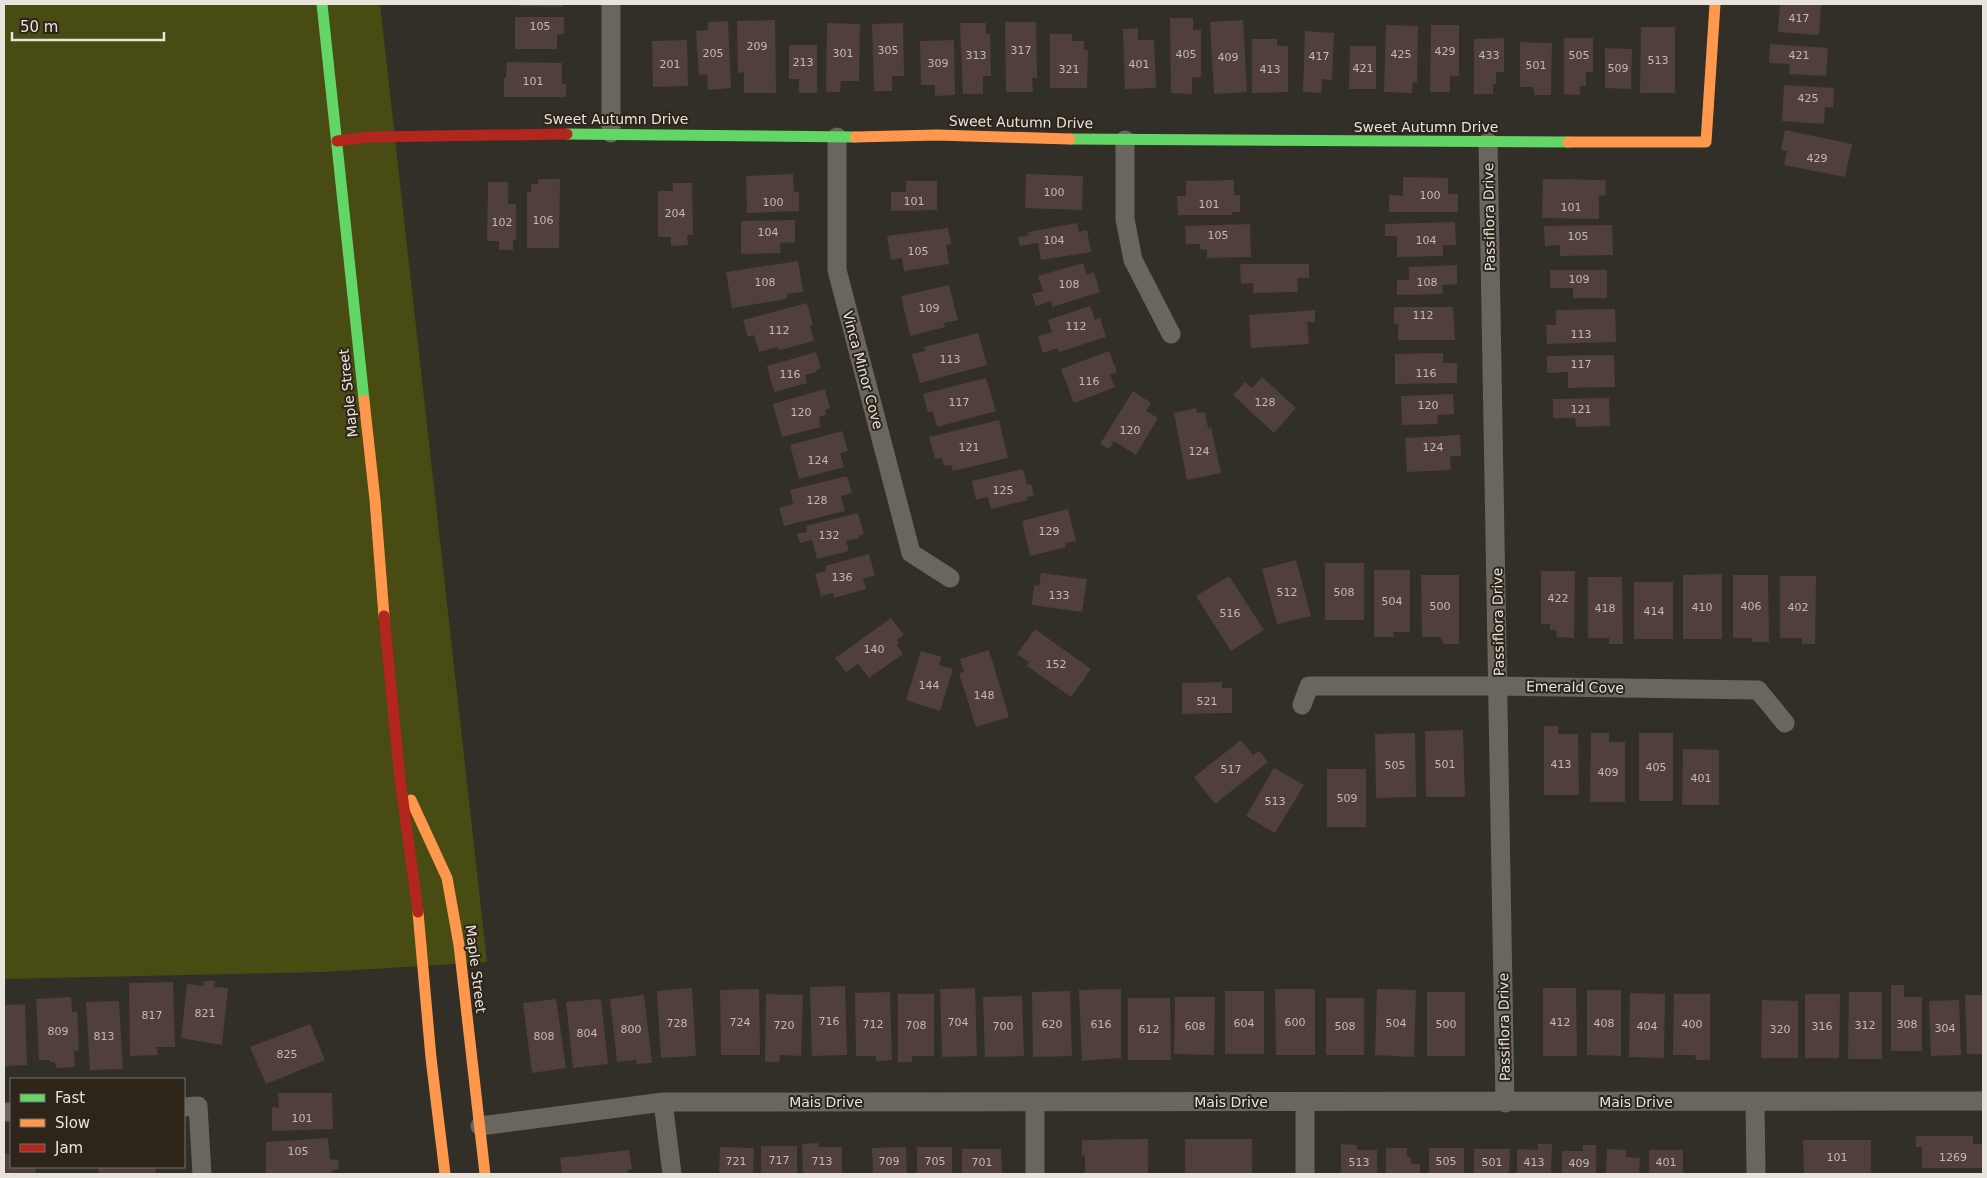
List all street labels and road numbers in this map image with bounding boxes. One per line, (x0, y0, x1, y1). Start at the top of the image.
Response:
street label: Sweet Autumn Drive (544, 111, 688, 127)
street label: Sweet Autumn Drive (949, 113, 1093, 131)
street label: Sweet Autumn Drive (1354, 119, 1498, 135)
street label: Passiflora Drive (1480, 163, 1498, 271)
street label: Vinca Minor Cove (840, 309, 886, 431)
street label: Maple Street (335, 347, 361, 438)
street label: Passiflora Drive (1489, 568, 1507, 676)
street label: Emerald Cove (1526, 678, 1624, 696)
street label: Maple Street (463, 924, 489, 1015)
street label: Passiflora Drive (1495, 973, 1513, 1081)
street label: Mais Drive (789, 1094, 863, 1110)
street label: Mais Drive (1194, 1094, 1268, 1110)
street label: Mais Drive (1599, 1094, 1673, 1110)

